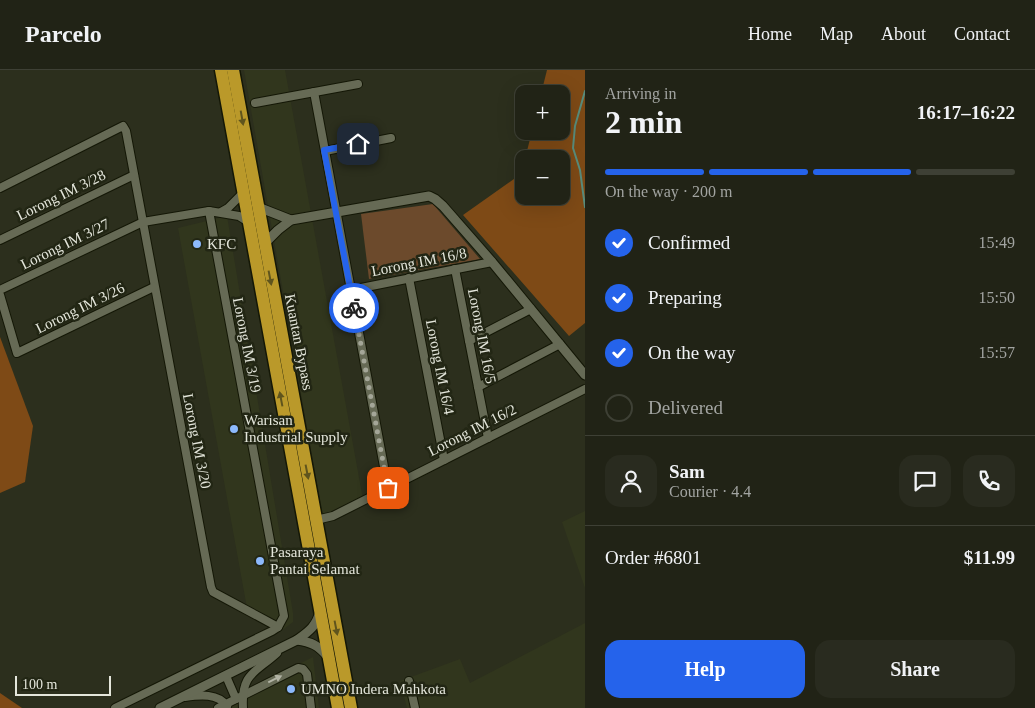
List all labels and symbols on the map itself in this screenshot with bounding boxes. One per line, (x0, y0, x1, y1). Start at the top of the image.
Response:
one-way arrow (238, 110, 246, 126)
pin (337, 123, 379, 165)
street label: Lorong IM 3/28 (14, 167, 108, 223)
street label: Lorong IM 3/27 (18, 215, 112, 272)
place label: KFC (207, 236, 236, 252)
marker: KFC (191, 238, 203, 250)
street label: Lorong IM 16/8 (370, 245, 468, 279)
one-way arrow (267, 270, 275, 286)
street label: Lorong IM 3/26 (33, 279, 127, 336)
courier (329, 283, 379, 333)
street label: Lorong IM 16/5 (465, 287, 499, 385)
street label: Kuantan Bypass (282, 292, 316, 392)
street label: Lorong IM 3/19 (230, 296, 264, 394)
street label: Lorong IM 16/4 (423, 318, 457, 416)
one-way arrow (277, 390, 285, 406)
street label: Lorong IM 3/20 (180, 392, 214, 490)
street label: Lorong IM 16/2 (425, 401, 519, 459)
place label: Warisan Industrial Supply (244, 412, 348, 445)
marker: Warisan Industrial Supply (228, 423, 240, 435)
one-way arrow (303, 464, 311, 480)
pin (367, 467, 409, 509)
place label: Pasaraya Pantai Selamat (270, 544, 360, 577)
marker: Pasaraya Pantai Selamat (254, 555, 266, 567)
one-way arrow (333, 620, 341, 636)
scale bar (15, 673, 111, 696)
one-way arrow (268, 675, 283, 684)
place label: UMNO Indera Mahkota (301, 681, 446, 697)
marker: UMNO Indera Mahkota (285, 683, 297, 695)

